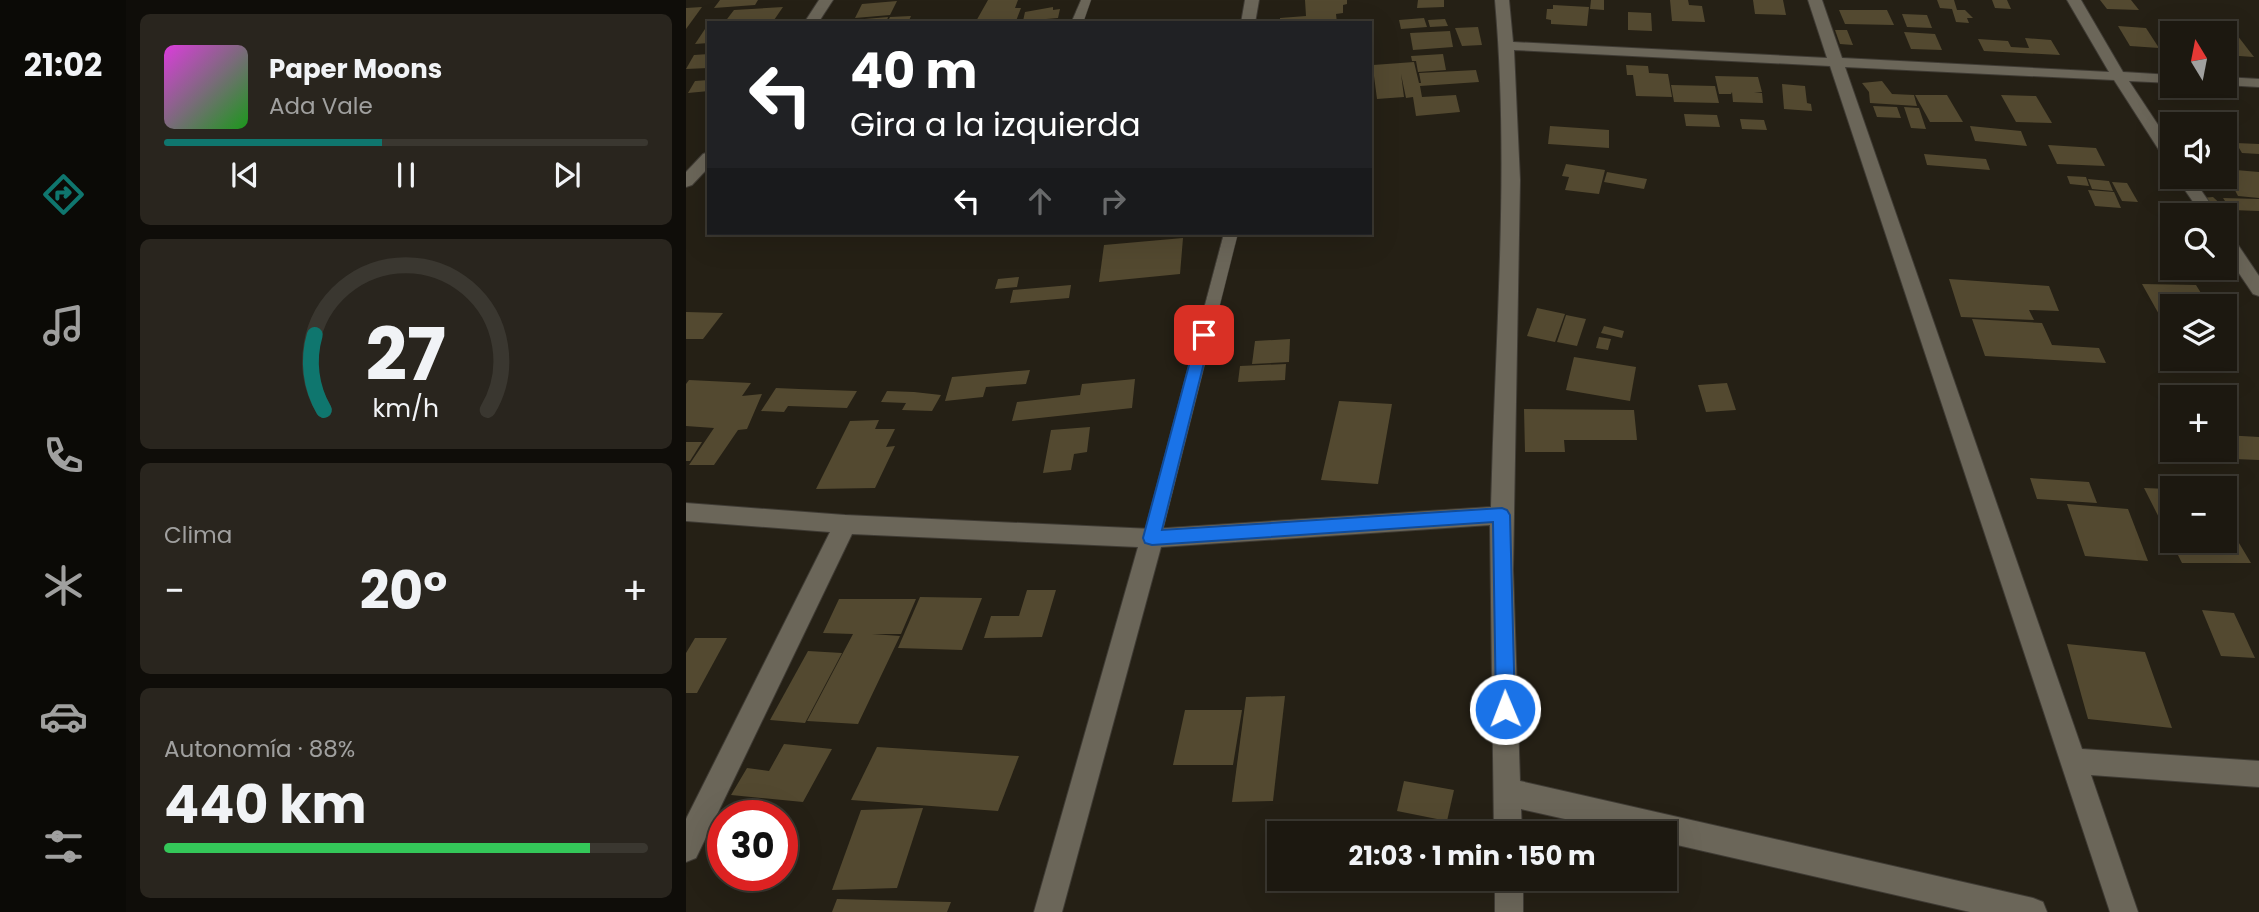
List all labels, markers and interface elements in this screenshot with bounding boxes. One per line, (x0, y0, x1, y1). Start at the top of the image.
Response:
north arrow (2160, 21, 2236, 98)
map controls (2160, 21, 2237, 553)
text: 40 m (850, 37, 977, 105)
text: 21:02 (24, 42, 102, 87)
icon: left (735, 49, 826, 140)
text: Paper Moons (269, 51, 442, 87)
text: Ada Vale (269, 90, 373, 122)
text: Gira a la izquierda (850, 102, 1141, 147)
button: sound (2160, 112, 2237, 189)
icon: previous (226, 156, 264, 194)
icon: pause (387, 156, 425, 194)
icon: next (548, 156, 586, 194)
icon: directions (39, 170, 88, 219)
icon: left (948, 182, 986, 220)
icon: ahead (1021, 182, 1059, 220)
icon: right (1094, 182, 1132, 220)
button: search (2160, 203, 2237, 280)
button: layers (2160, 294, 2237, 371)
icon: music (39, 301, 88, 350)
text: 27 (366, 304, 446, 405)
pin (1174, 305, 1234, 365)
icon: arrive (1185, 316, 1223, 354)
button: + (2160, 385, 2237, 462)
text: km/h (373, 391, 439, 426)
icon: phone (39, 431, 88, 480)
button: − (2160, 476, 2237, 553)
text: Clima (164, 519, 232, 551)
text: 20° (360, 554, 447, 627)
icon: climate (39, 561, 88, 610)
text: − (164, 564, 185, 617)
text: + (622, 564, 648, 617)
position arrow (1468, 672, 1542, 746)
icon: car (39, 692, 88, 741)
text: Autonomía · 88% (164, 733, 355, 765)
text: 440 km (164, 768, 367, 841)
speed limit sign: 30 (707, 800, 798, 891)
icon: filters (39, 822, 88, 871)
text: 21:03 · 1 min · 150 m (1349, 838, 1595, 874)

